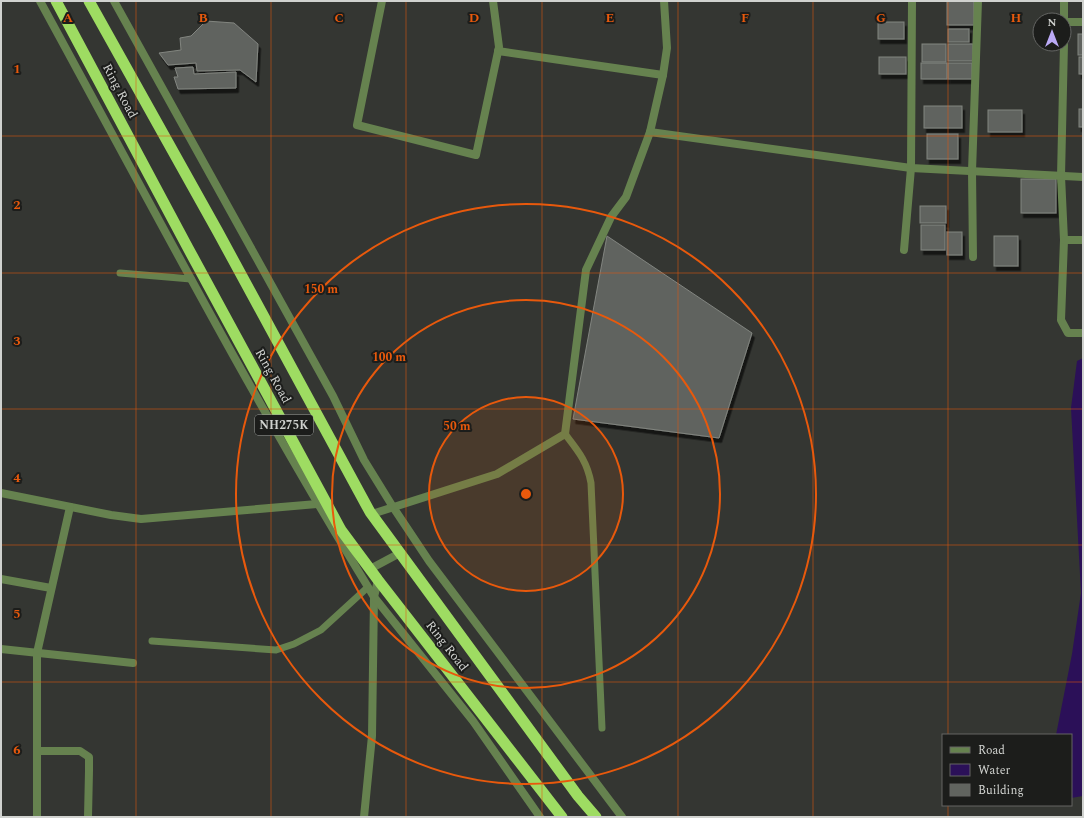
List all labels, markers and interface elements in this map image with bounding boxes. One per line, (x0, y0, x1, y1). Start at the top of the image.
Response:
text: A (63, 8, 73, 28)
text: B (198, 8, 208, 28)
text: C (334, 8, 344, 28)
text: D (469, 8, 479, 28)
text: E (606, 8, 615, 28)
text: F (741, 8, 749, 28)
text: G (876, 8, 886, 28)
text: H (1011, 8, 1022, 28)
north arrow (1032, 12, 1072, 52)
text: N (1048, 14, 1057, 31)
text: 1 (13, 59, 21, 79)
street label: Ring Road (97, 60, 143, 122)
text: 2 (13, 195, 21, 215)
text: 150 m (304, 280, 338, 299)
text: 3 (13, 331, 21, 351)
street label: Ring Road (250, 345, 296, 407)
text: 100 m (372, 348, 406, 367)
road number: NH275K (255, 415, 313, 435)
text: 50 m (443, 417, 471, 436)
text: 4 (13, 468, 21, 488)
centre of rings (519, 487, 533, 501)
text: 5 (13, 604, 21, 624)
street label: Ring Road (421, 616, 473, 676)
legend (942, 734, 1072, 806)
text: 6 (13, 740, 21, 760)
text: Road (978, 741, 1005, 760)
text: Water (978, 761, 1010, 780)
text: Building (978, 781, 1024, 800)

